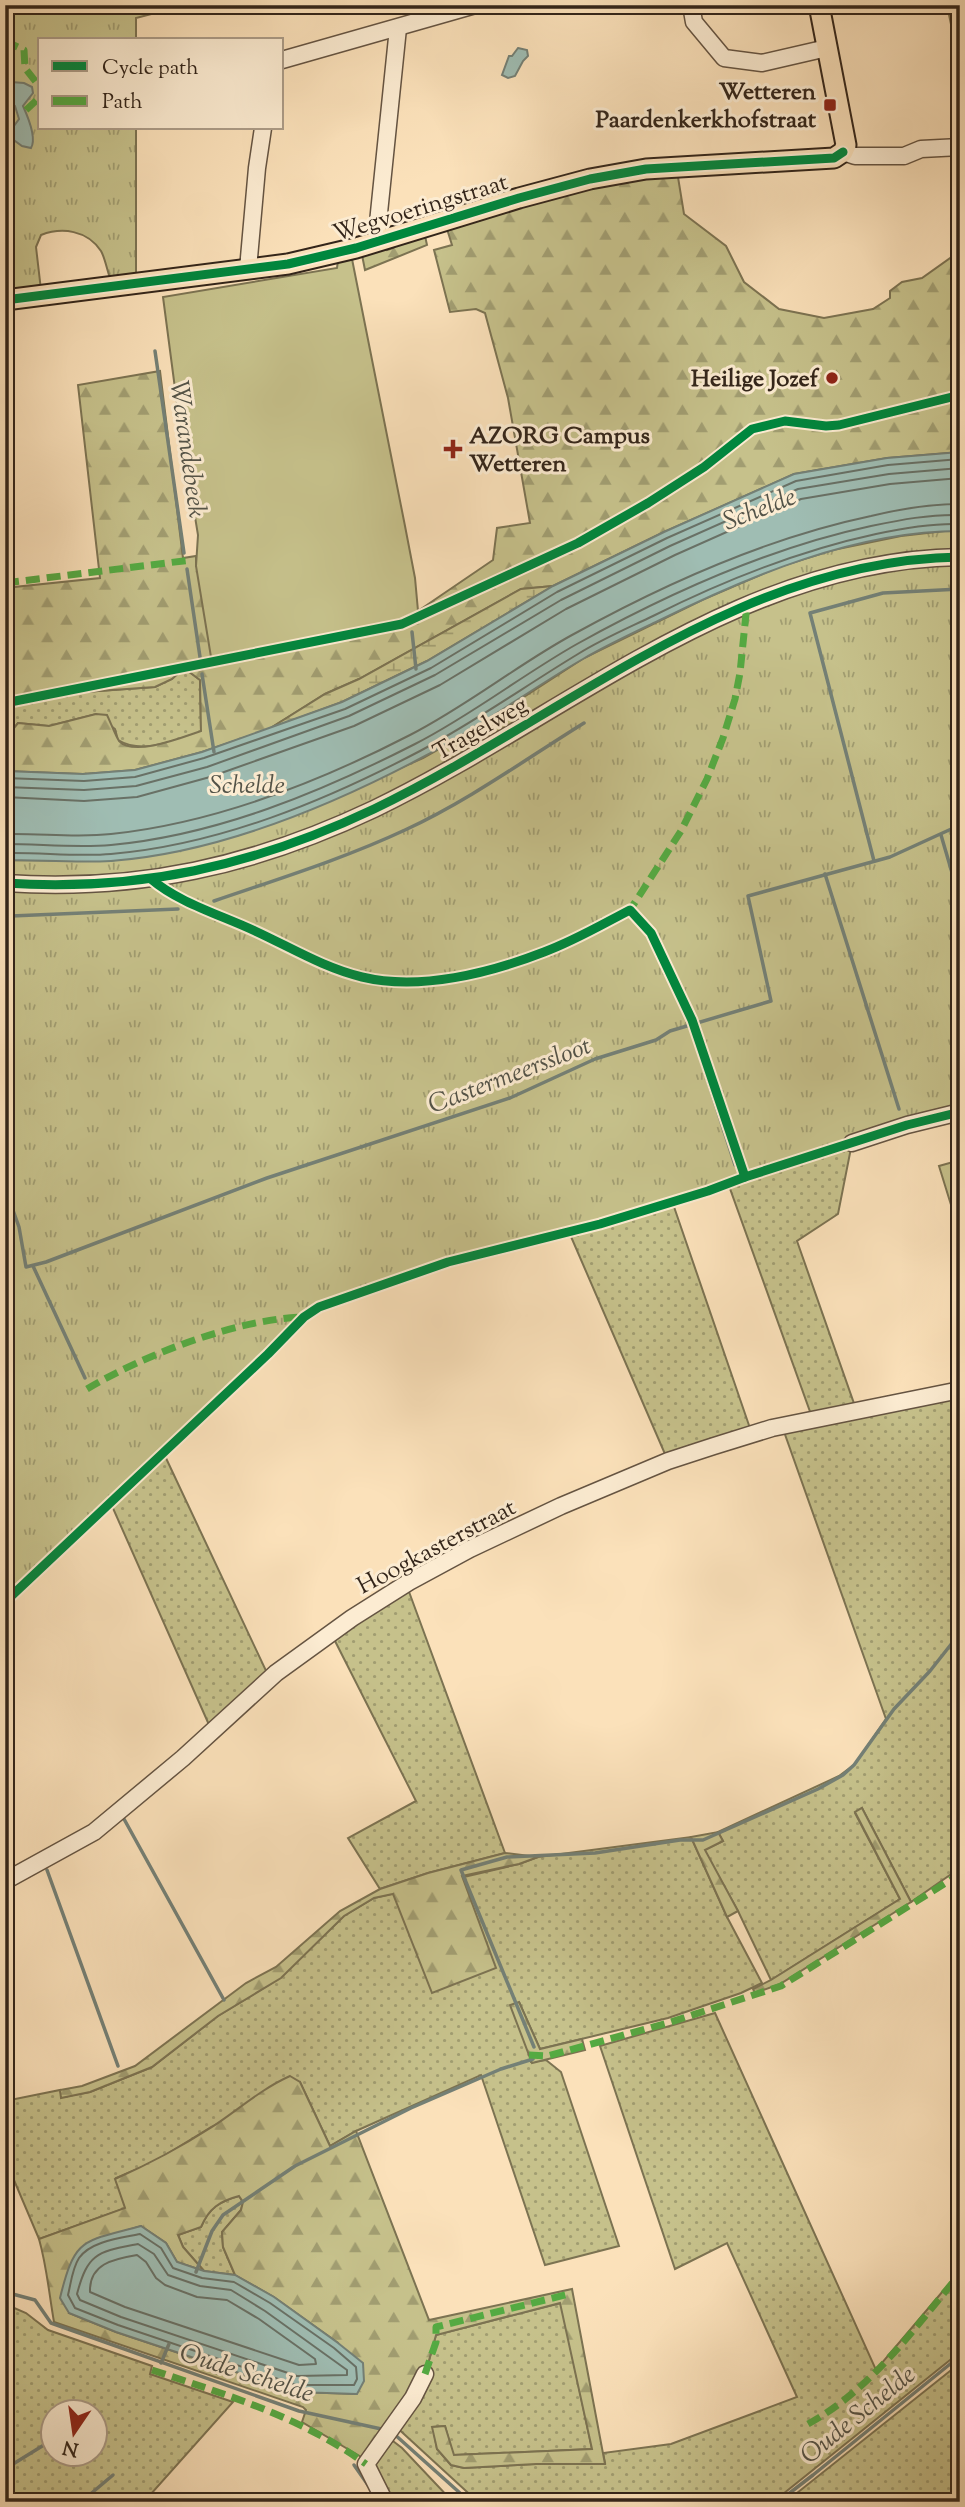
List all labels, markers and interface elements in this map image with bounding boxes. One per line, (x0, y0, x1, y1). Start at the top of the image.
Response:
legend (38, 38, 284, 130)
text: Cycle path (102, 54, 199, 84)
place label: Wetteren Paardenkerkhofstraat (596, 76, 817, 138)
text: Path (102, 88, 143, 118)
marker: Wetteren Paardenkerkhofstraat (822, 97, 838, 113)
street label: Wegvoeringstraat (329, 166, 512, 252)
place label: Heilige Jozef (691, 363, 820, 397)
marker: Heilige Jozef (824, 370, 840, 386)
water label: Warandebeek (159, 378, 215, 521)
place label: AZORG Campus Wetteren (469, 420, 650, 482)
marker: AZORG Campus Wetteren (443, 439, 463, 459)
water label: Schelde (718, 479, 802, 541)
street label: Tragelweg (428, 689, 535, 770)
water label: Schelde (209, 768, 285, 805)
water label: Castermeerssloot (423, 1028, 597, 1124)
street label: Hoogkasterstraat (351, 1492, 522, 1604)
water label: Oude Schelde (174, 2335, 318, 2413)
water label: Oude Schelde (793, 2358, 924, 2474)
north arrow (38, 2398, 108, 2468)
text: N (60, 2432, 81, 2462)

